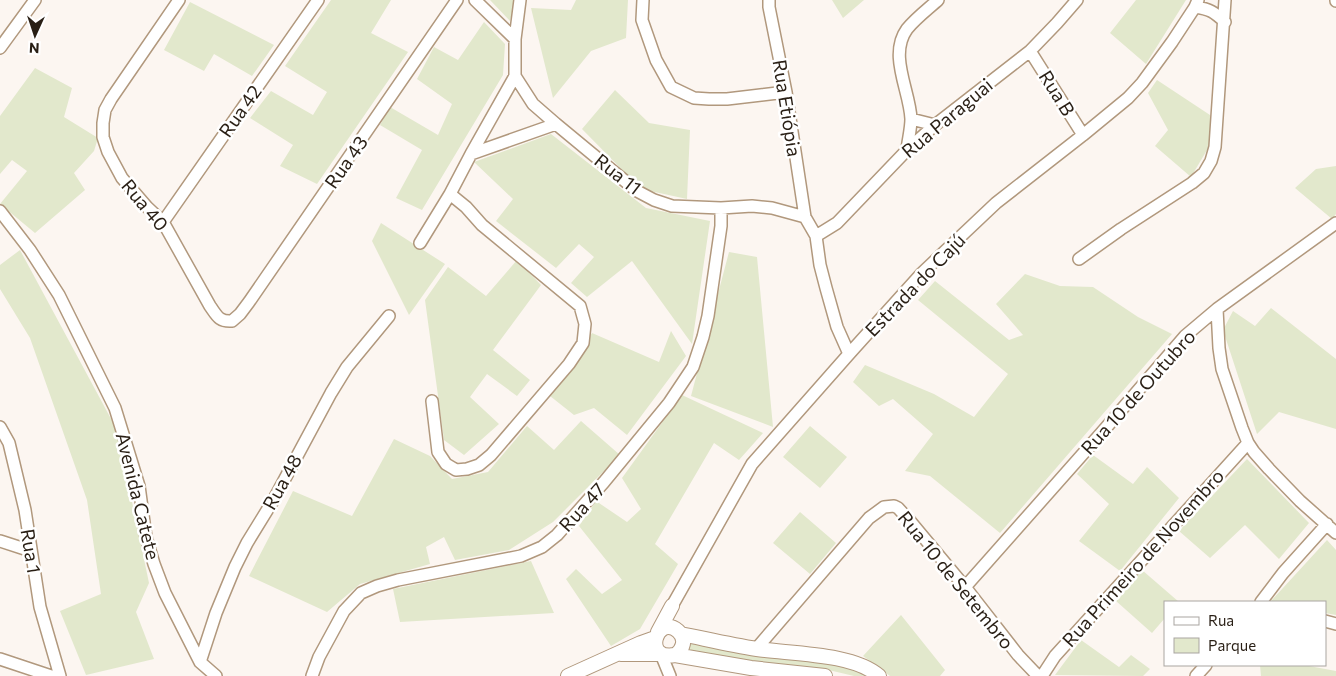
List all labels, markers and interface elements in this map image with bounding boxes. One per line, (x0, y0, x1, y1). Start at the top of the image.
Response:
north arrow (10, 10, 60, 60)
text: N (29, 40, 40, 57)
street label: Rua Etiópia (768, 58, 807, 158)
street label: Rua B (1035, 66, 1080, 120)
street label: Rua Paraguai (896, 73, 997, 162)
street label: Rua 42 (213, 80, 266, 141)
street label: Rua 43 (319, 131, 372, 192)
street label: Rua 11 (590, 148, 646, 199)
street label: Rua 40 (117, 174, 174, 235)
street label: Estrada do Cajú (860, 229, 969, 341)
street label: Rua 10 de Outubro (1076, 325, 1200, 459)
street label: Avenida Catete (112, 430, 165, 562)
street label: Rua 48 (257, 450, 306, 513)
street label: Rua Primeiro de Novembro (1057, 465, 1229, 651)
street label: Rua 47 (554, 477, 610, 536)
street label: Rua 10 de Setembro (894, 506, 1019, 653)
street label: Rua 1 (17, 527, 46, 575)
legend (1164, 601, 1326, 666)
text: Parque (1208, 636, 1256, 654)

